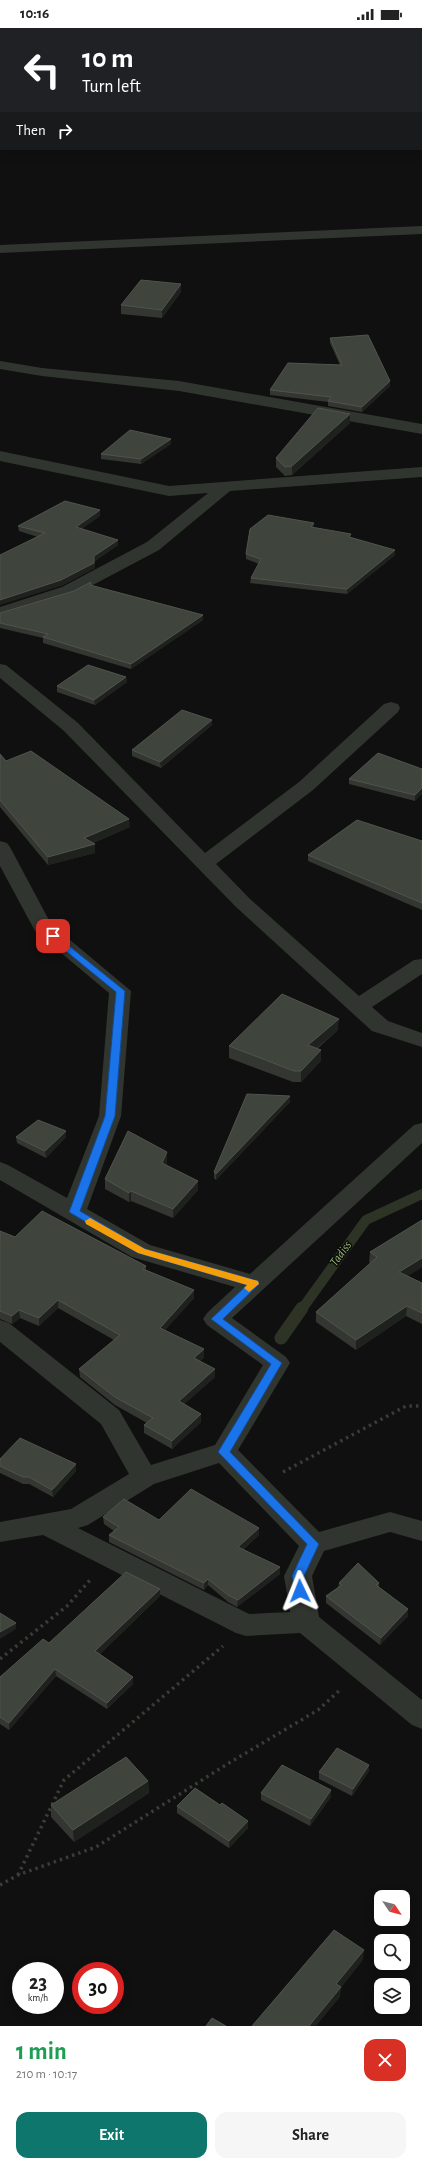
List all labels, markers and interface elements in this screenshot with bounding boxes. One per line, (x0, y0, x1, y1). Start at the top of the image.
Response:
text: 10:16 (20, 6, 49, 21)
icon: left (16, 44, 68, 96)
text: 10 m (82, 45, 134, 73)
text: Turn left (82, 78, 141, 96)
icon: right (54, 120, 76, 142)
text: Then (16, 123, 46, 138)
pin (36, 919, 70, 953)
icon: arrive (42, 925, 64, 947)
water label: Tadiss (328, 1239, 354, 1269)
position arrow (279, 1570, 321, 1612)
north arrow (374, 1890, 410, 1926)
map controls (374, 1890, 410, 2014)
button: search (374, 1934, 410, 1970)
speed limit sign: 30 (72, 1962, 124, 2014)
text: 23 (29, 1973, 47, 1993)
button: layers (374, 1978, 410, 2014)
text: km/h (28, 1993, 48, 2003)
button: close (364, 2039, 406, 2081)
text: 1 min (16, 2040, 67, 2064)
text: 210 m · 10:17 (16, 2068, 77, 2081)
button: Exit (16, 2112, 207, 2158)
button: Share (215, 2112, 406, 2158)

